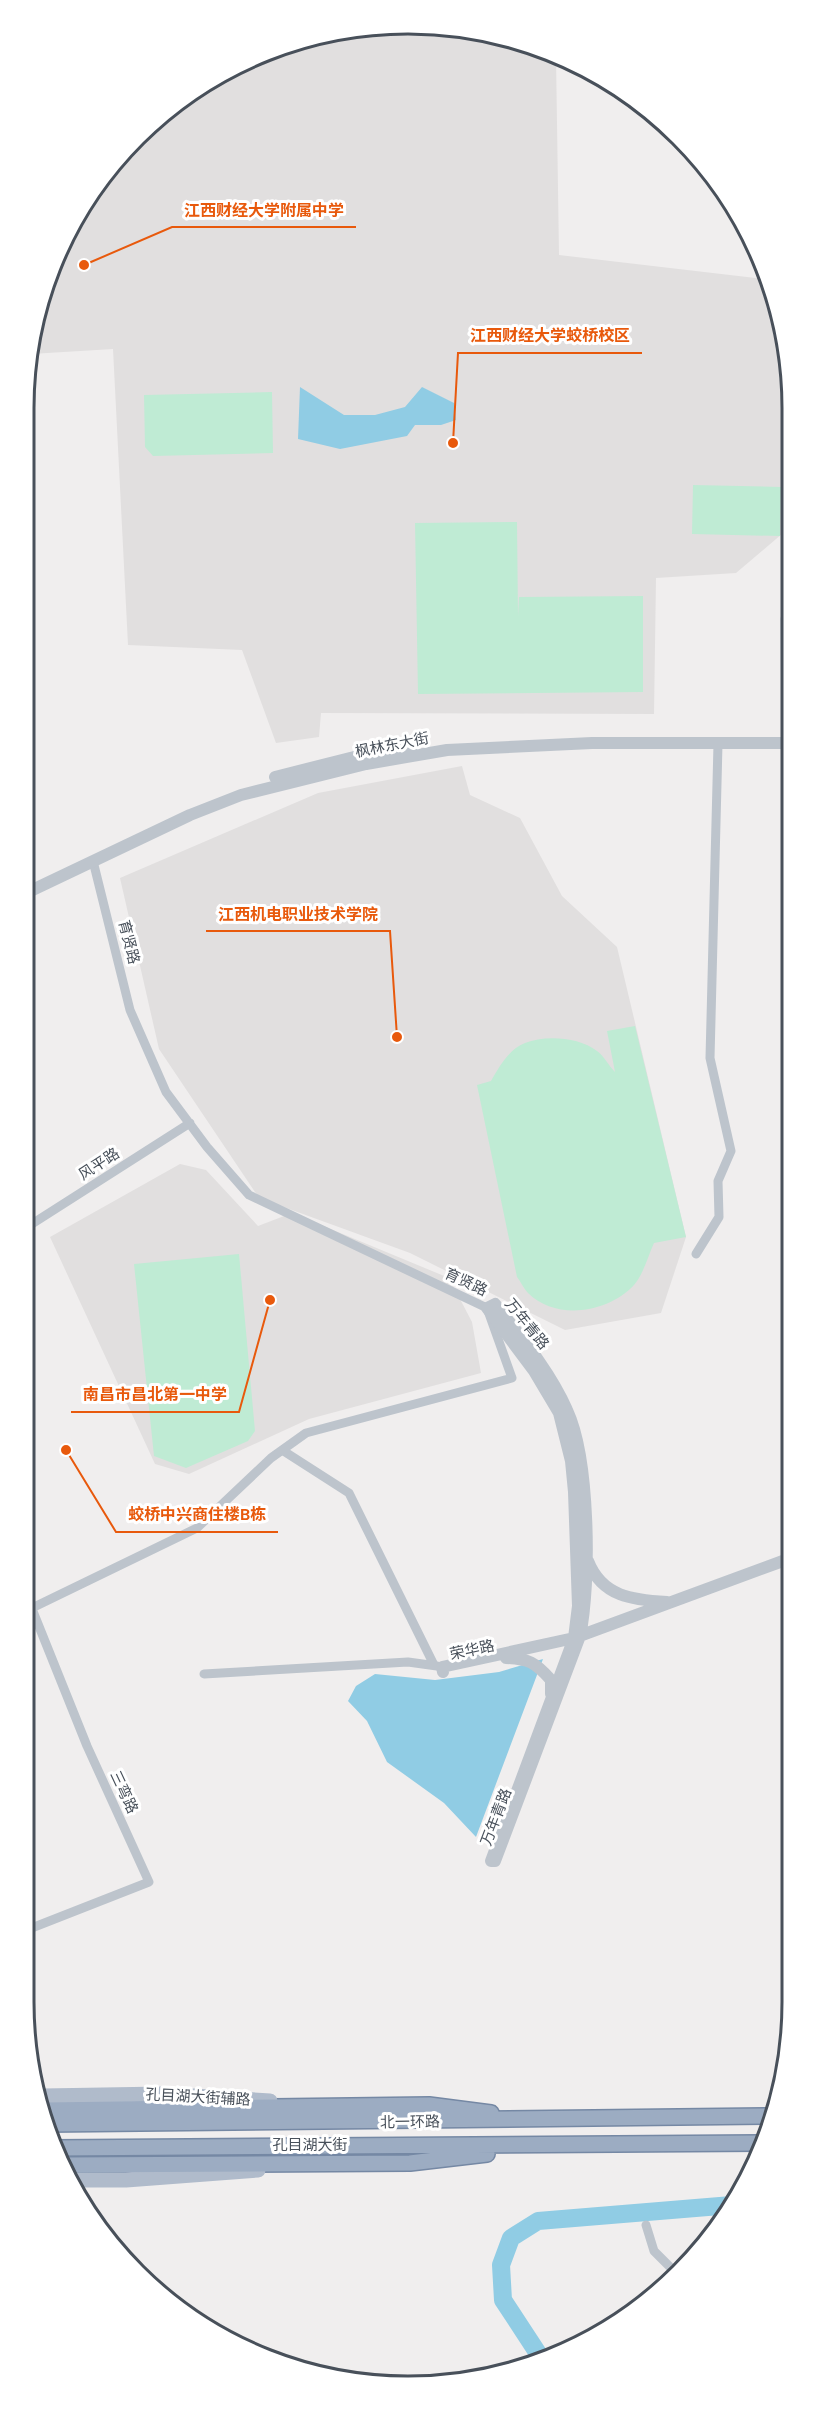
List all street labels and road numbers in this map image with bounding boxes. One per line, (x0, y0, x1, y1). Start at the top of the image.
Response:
street label: 枫林东大街 (353, 728, 431, 762)
street label: 育贤路 (114, 918, 144, 966)
street label: 风平路 (75, 1143, 123, 1185)
street label: 育贤路 (441, 1263, 491, 1301)
street label: 万年青路 (500, 1294, 554, 1354)
street label: 荣华路 (448, 1636, 496, 1664)
street label: 三弯路 (105, 1767, 143, 1817)
street label: 万年青路 (476, 1785, 516, 1849)
street label: 孔目湖大街辅路 (145, 2084, 251, 2110)
street label: 北一环路 (380, 2111, 440, 2133)
street label: 孔目湖大街 (272, 2135, 348, 2155)

